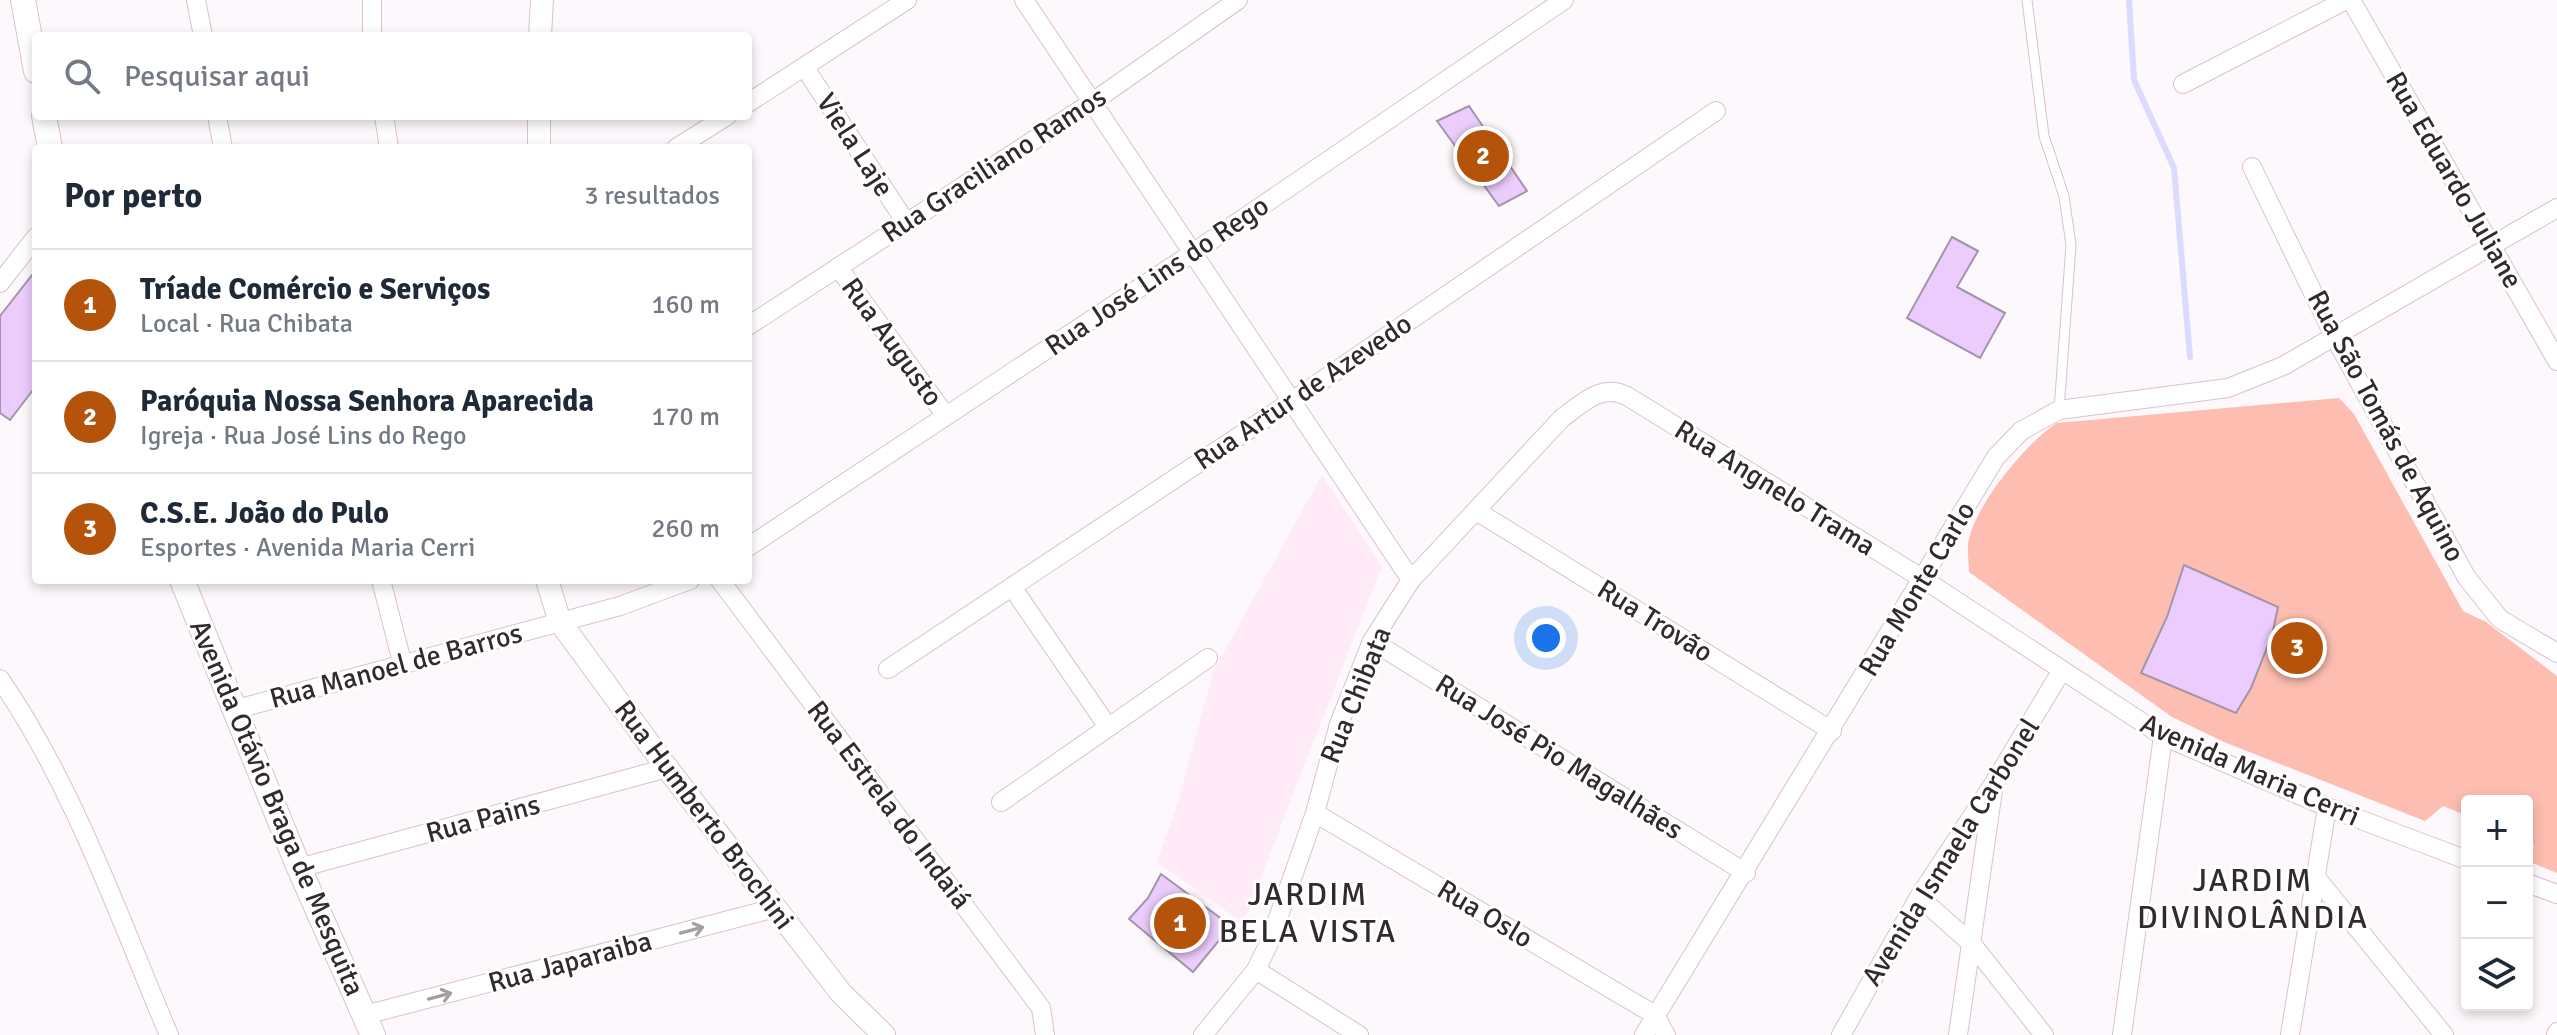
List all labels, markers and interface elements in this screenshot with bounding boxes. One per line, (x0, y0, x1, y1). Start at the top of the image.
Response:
search box (32, 32, 752, 120)
icon: search (60, 54, 104, 98)
text: Pesquisar aqui (124, 58, 310, 95)
street label: Rua Eduardo Juliane (2378, 66, 2530, 294)
street label: Rua Graciliano Ramos (875, 80, 1113, 250)
street label: Viela Laje (809, 87, 901, 203)
pin: 2 (1457, 126, 1509, 186)
text: Por perto (64, 175, 202, 217)
text: 3 resultados (584, 180, 720, 212)
street label: Rua José Lins do Rego (1039, 189, 1275, 363)
text: Tríade Comércio e Serviços (140, 271, 490, 308)
street label: Rua Augusto (834, 271, 950, 413)
street label: Rua São Tomás de Aquino (2300, 284, 2472, 568)
text: 1 (83, 289, 97, 321)
text: 160 m (651, 289, 720, 321)
street label: Rua Artur de Azevedo (1188, 307, 1418, 477)
text: Local · Rua Chibata (140, 308, 353, 340)
text: Paróquia Nossa Senhora Aparecida (140, 383, 594, 420)
text: 2 (83, 401, 97, 433)
text: 170 m (651, 401, 720, 433)
street label: Rua Angnelo Trama (1668, 413, 1882, 563)
text: Igreja · Rua José Lins do Rego (140, 420, 467, 452)
text: C.S.E. João do Pulo (140, 495, 389, 532)
street label: Rua Monte Carlo (1851, 495, 1983, 683)
text: 3 (83, 513, 97, 545)
text: 260 m (651, 513, 720, 545)
text: Esportes · Avenida Maria Cerri (140, 532, 475, 564)
street label: Rua Trovão (1591, 572, 1719, 670)
street label: Avenida Otávio Braga de Mesquita (182, 615, 372, 1001)
street label: Rua Manoel de Barros (266, 616, 526, 716)
your location (1526, 618, 1566, 658)
pin: 3 (2271, 618, 2323, 678)
street label: Rua Chibata (1313, 622, 1399, 768)
street label: Rua José Pio Magalhães (1429, 667, 1689, 847)
street label: Rua Humberto Brochini (607, 694, 801, 936)
street label: Rua Estrela do Indaiá (800, 694, 978, 916)
street label: Avenida Maria Cerri (2135, 706, 2365, 834)
street label: Avenida Ismaela Carbonel (1855, 712, 2047, 992)
street label: Rua Pains (422, 788, 544, 850)
map controls (2461, 795, 2533, 1011)
button: + (2461, 795, 2533, 867)
district label: JARDIM DIVINOLÂNDIA (2137, 861, 2369, 937)
button: − (2461, 867, 2533, 939)
street label: Rua Oslo (1431, 872, 1539, 956)
district label: JARDIM BELA VISTA (1219, 875, 1397, 951)
pin: 1 (1154, 893, 1206, 953)
one-way arrow (678, 921, 704, 936)
street label: Rua Japaraiba (485, 924, 655, 1000)
button: layers (2461, 939, 2533, 1011)
one-way arrow (427, 987, 453, 1002)

